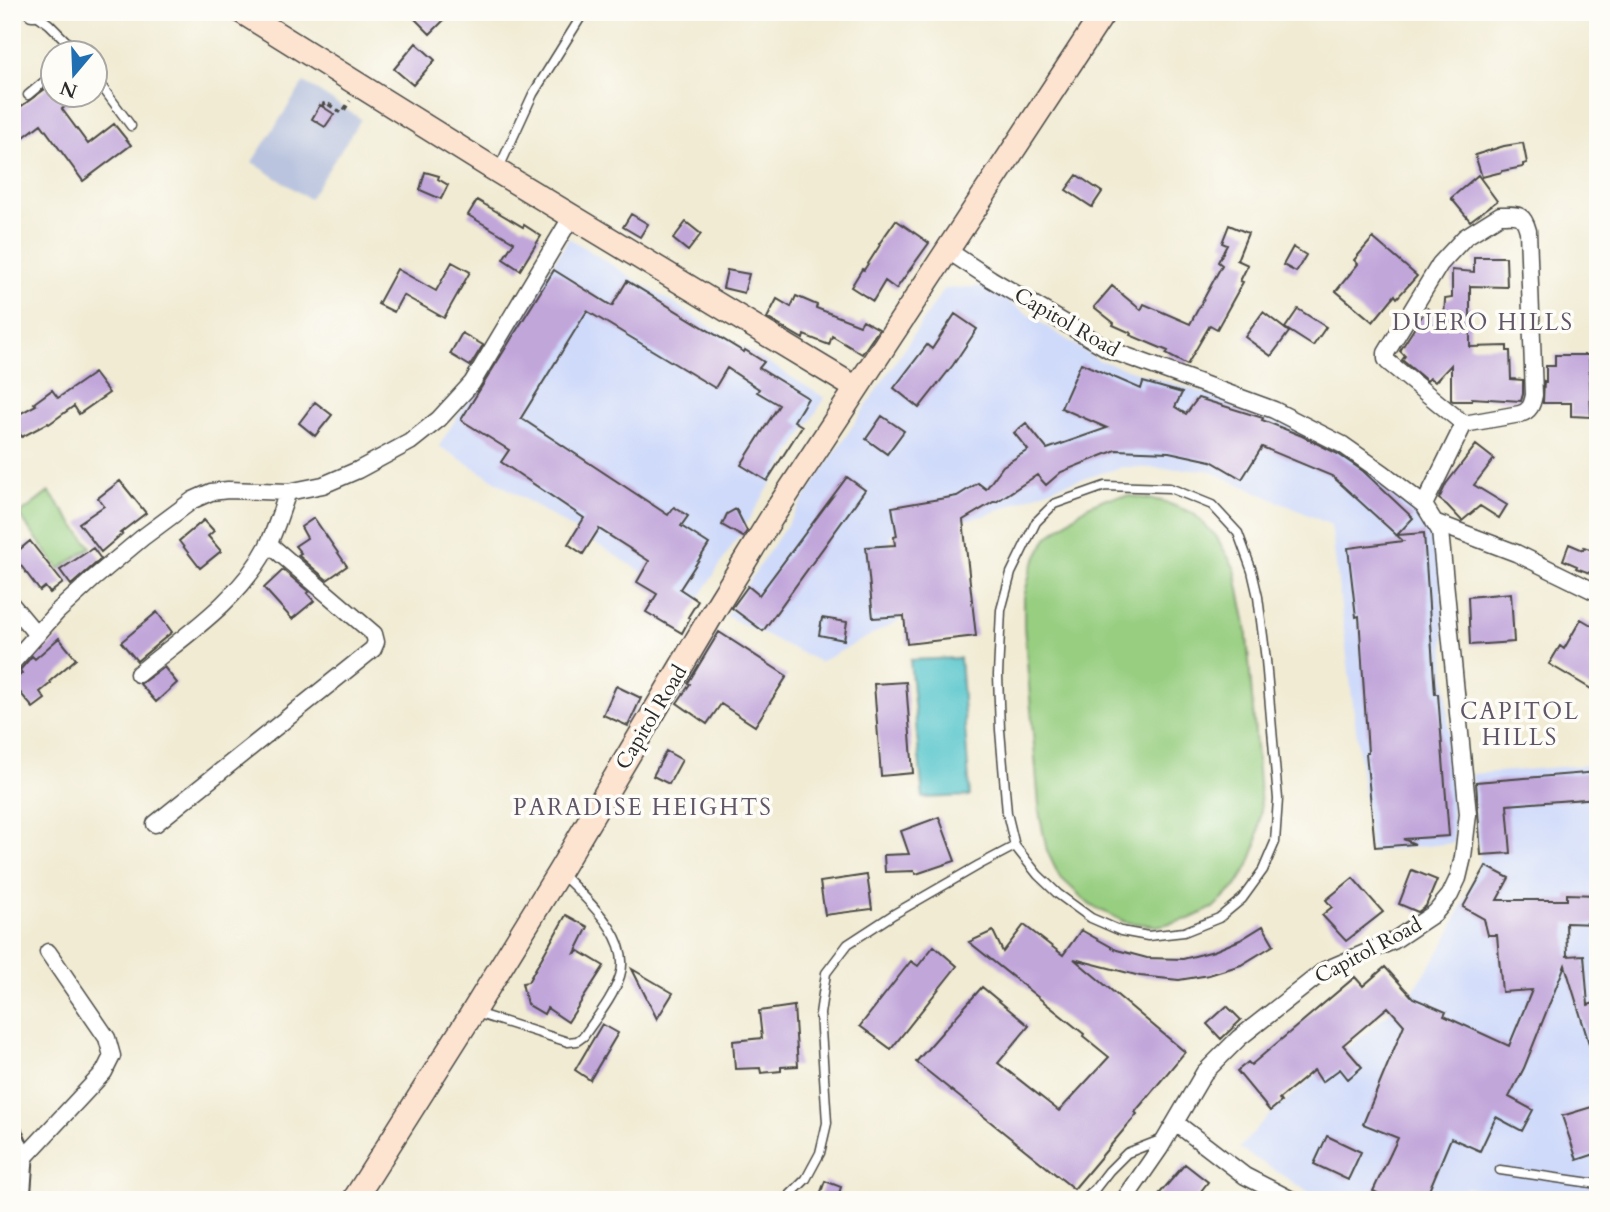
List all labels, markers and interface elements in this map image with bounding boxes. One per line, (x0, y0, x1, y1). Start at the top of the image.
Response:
north arrow (38, 38, 108, 108)
text: N (56, 74, 81, 104)
street label: Capitol Road (1009, 281, 1125, 364)
district label: DUERO HILLS (1392, 307, 1574, 338)
street label: Capitol Road (609, 659, 694, 775)
district label: CAPITOL HILLS (1460, 696, 1580, 753)
district label: PARADISE HEIGHTS (513, 792, 773, 823)
street label: Capitol Road (1310, 910, 1427, 991)

